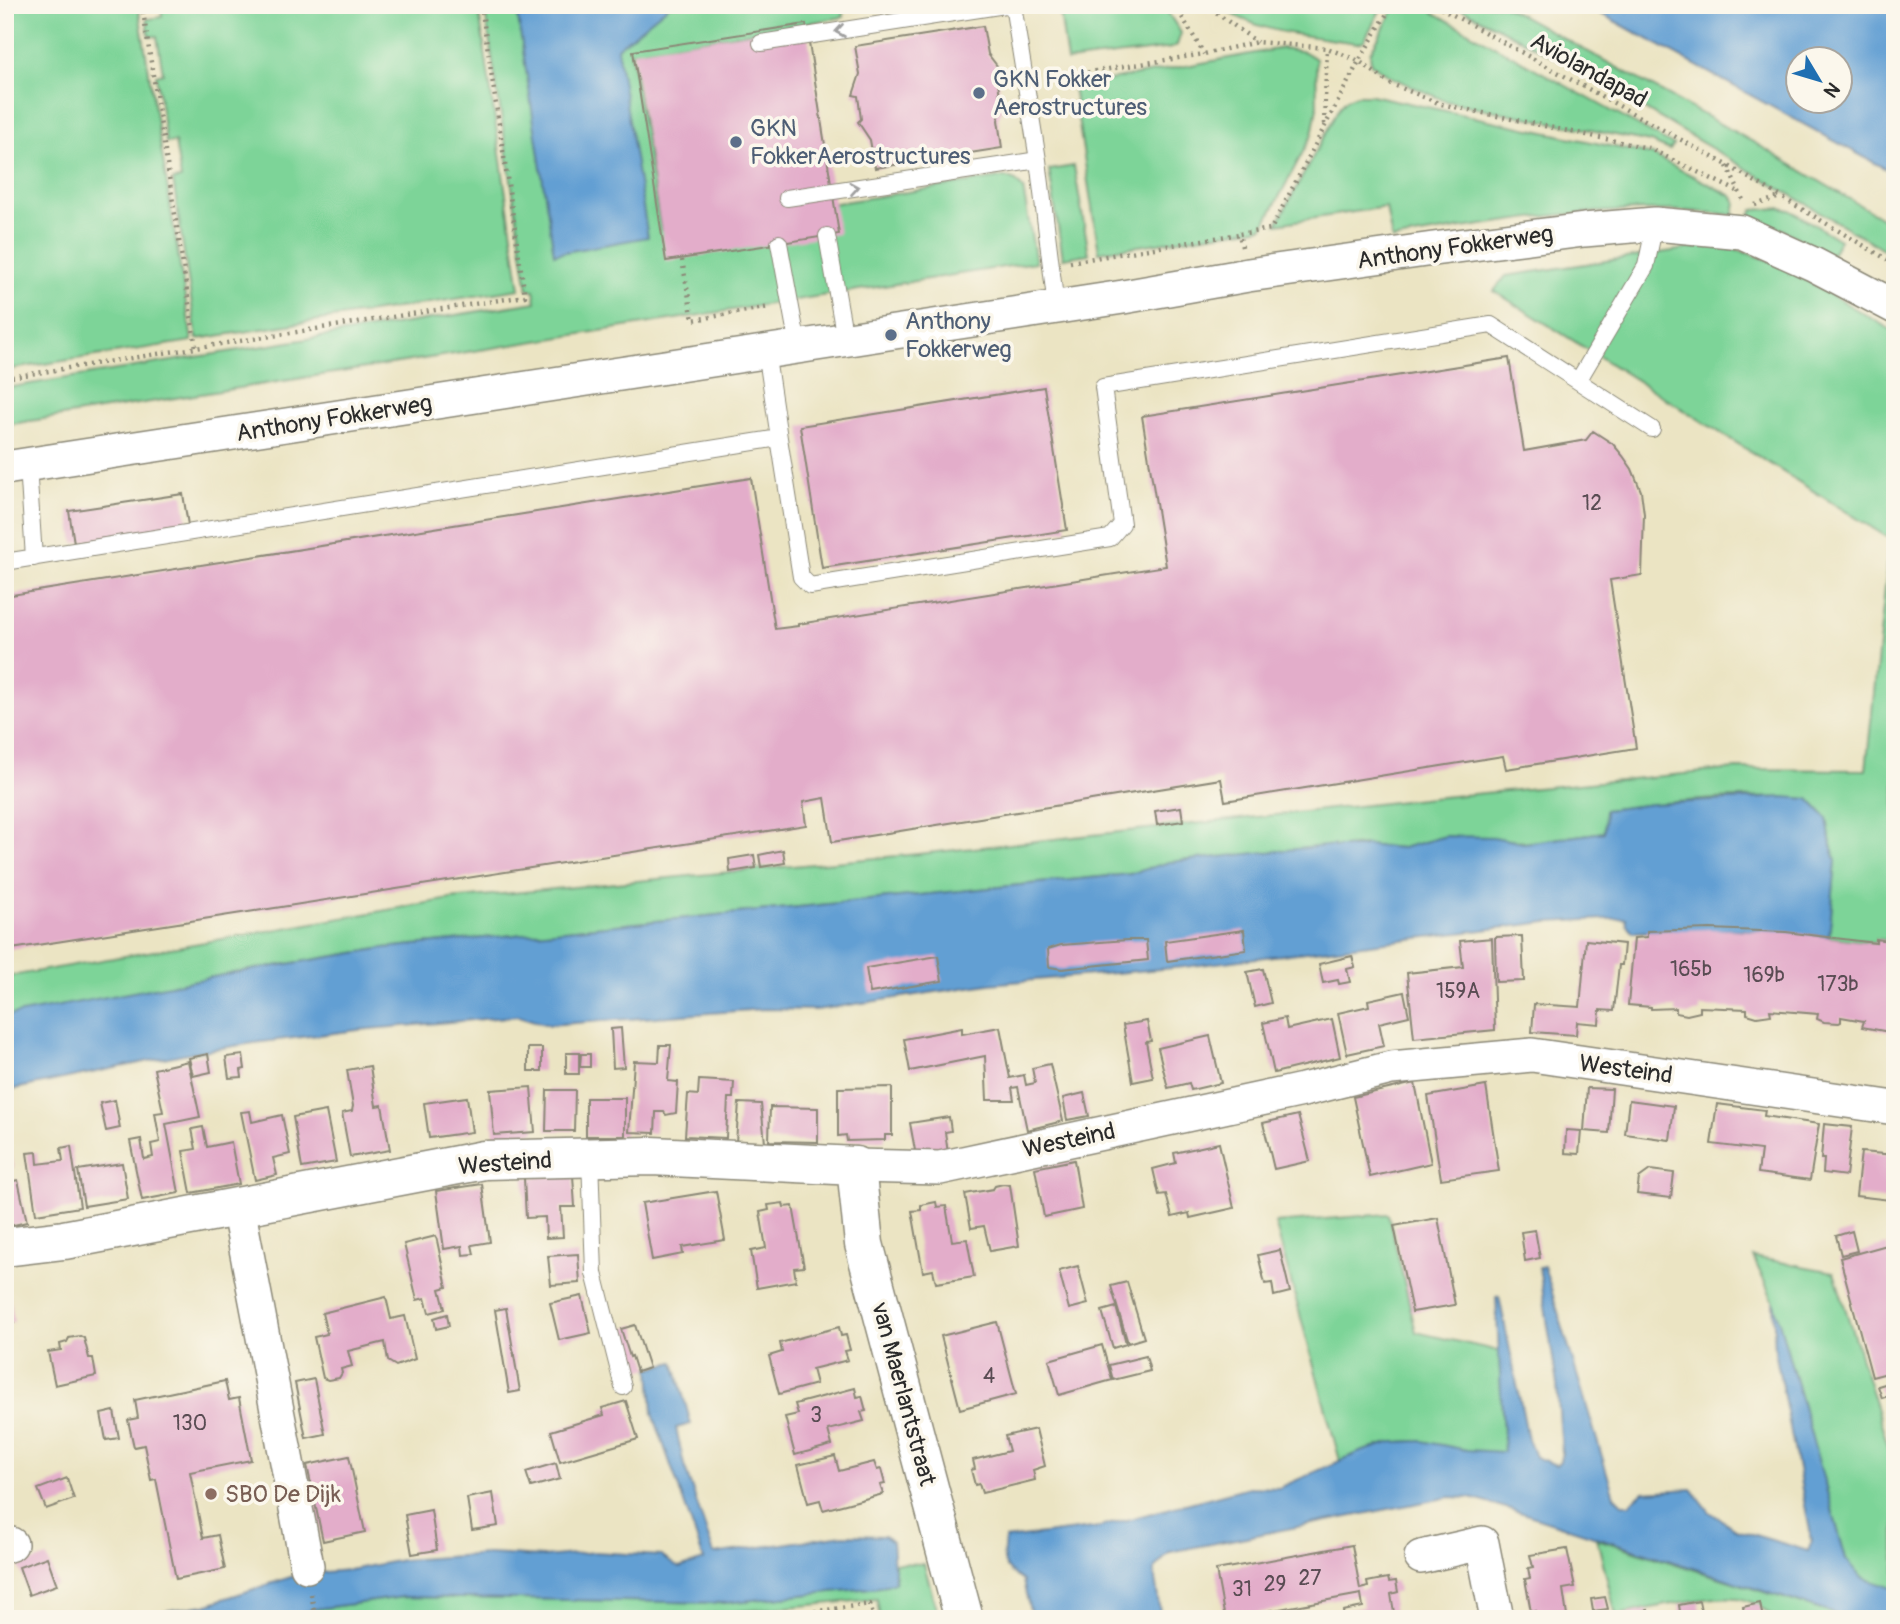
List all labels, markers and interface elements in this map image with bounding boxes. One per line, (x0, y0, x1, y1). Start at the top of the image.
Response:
one-way arrow (834, 23, 846, 38)
street label: Aviolandapad (1525, 26, 1652, 114)
north arrow (1784, 46, 1854, 116)
place label: GKN Fokker Aerostructures (993, 65, 1147, 122)
text: N (1818, 77, 1845, 102)
marker: GKN Fokker Aerostructures (971, 85, 987, 101)
place label: GKN FokkerAerostructures (750, 114, 971, 171)
marker: GKN FokkerAerostructures (728, 134, 744, 150)
one-way arrow (848, 181, 860, 196)
street label: Anthony Fokkerweg (1355, 219, 1555, 276)
place label: Anthony Fokkerweg (905, 307, 1012, 364)
marker: Anthony Fokkerweg (883, 327, 899, 343)
street label: Anthony Fokkerweg (234, 389, 434, 448)
house number: 12 (1582, 490, 1602, 517)
house number: 165b (1670, 956, 1712, 983)
house number: 169b (1743, 962, 1785, 989)
house number: 173b (1817, 971, 1859, 998)
house number: 159A (1436, 978, 1480, 1005)
street label: Westeind (1577, 1049, 1674, 1090)
street label: Westeind (1020, 1117, 1118, 1164)
street label: Westeind (457, 1146, 553, 1181)
street label: van Maerlantstraat (865, 1298, 942, 1489)
house number: 4 (983, 1363, 995, 1390)
house number: 3 (810, 1402, 822, 1429)
house number: 130 (173, 1410, 207, 1437)
place label: SBO De Dijk (225, 1480, 341, 1509)
marker: SBO De Dijk (203, 1486, 219, 1502)
house number: 27 (1299, 1565, 1321, 1592)
house number: 29 (1264, 1571, 1286, 1598)
house number: 31 (1232, 1576, 1252, 1603)

